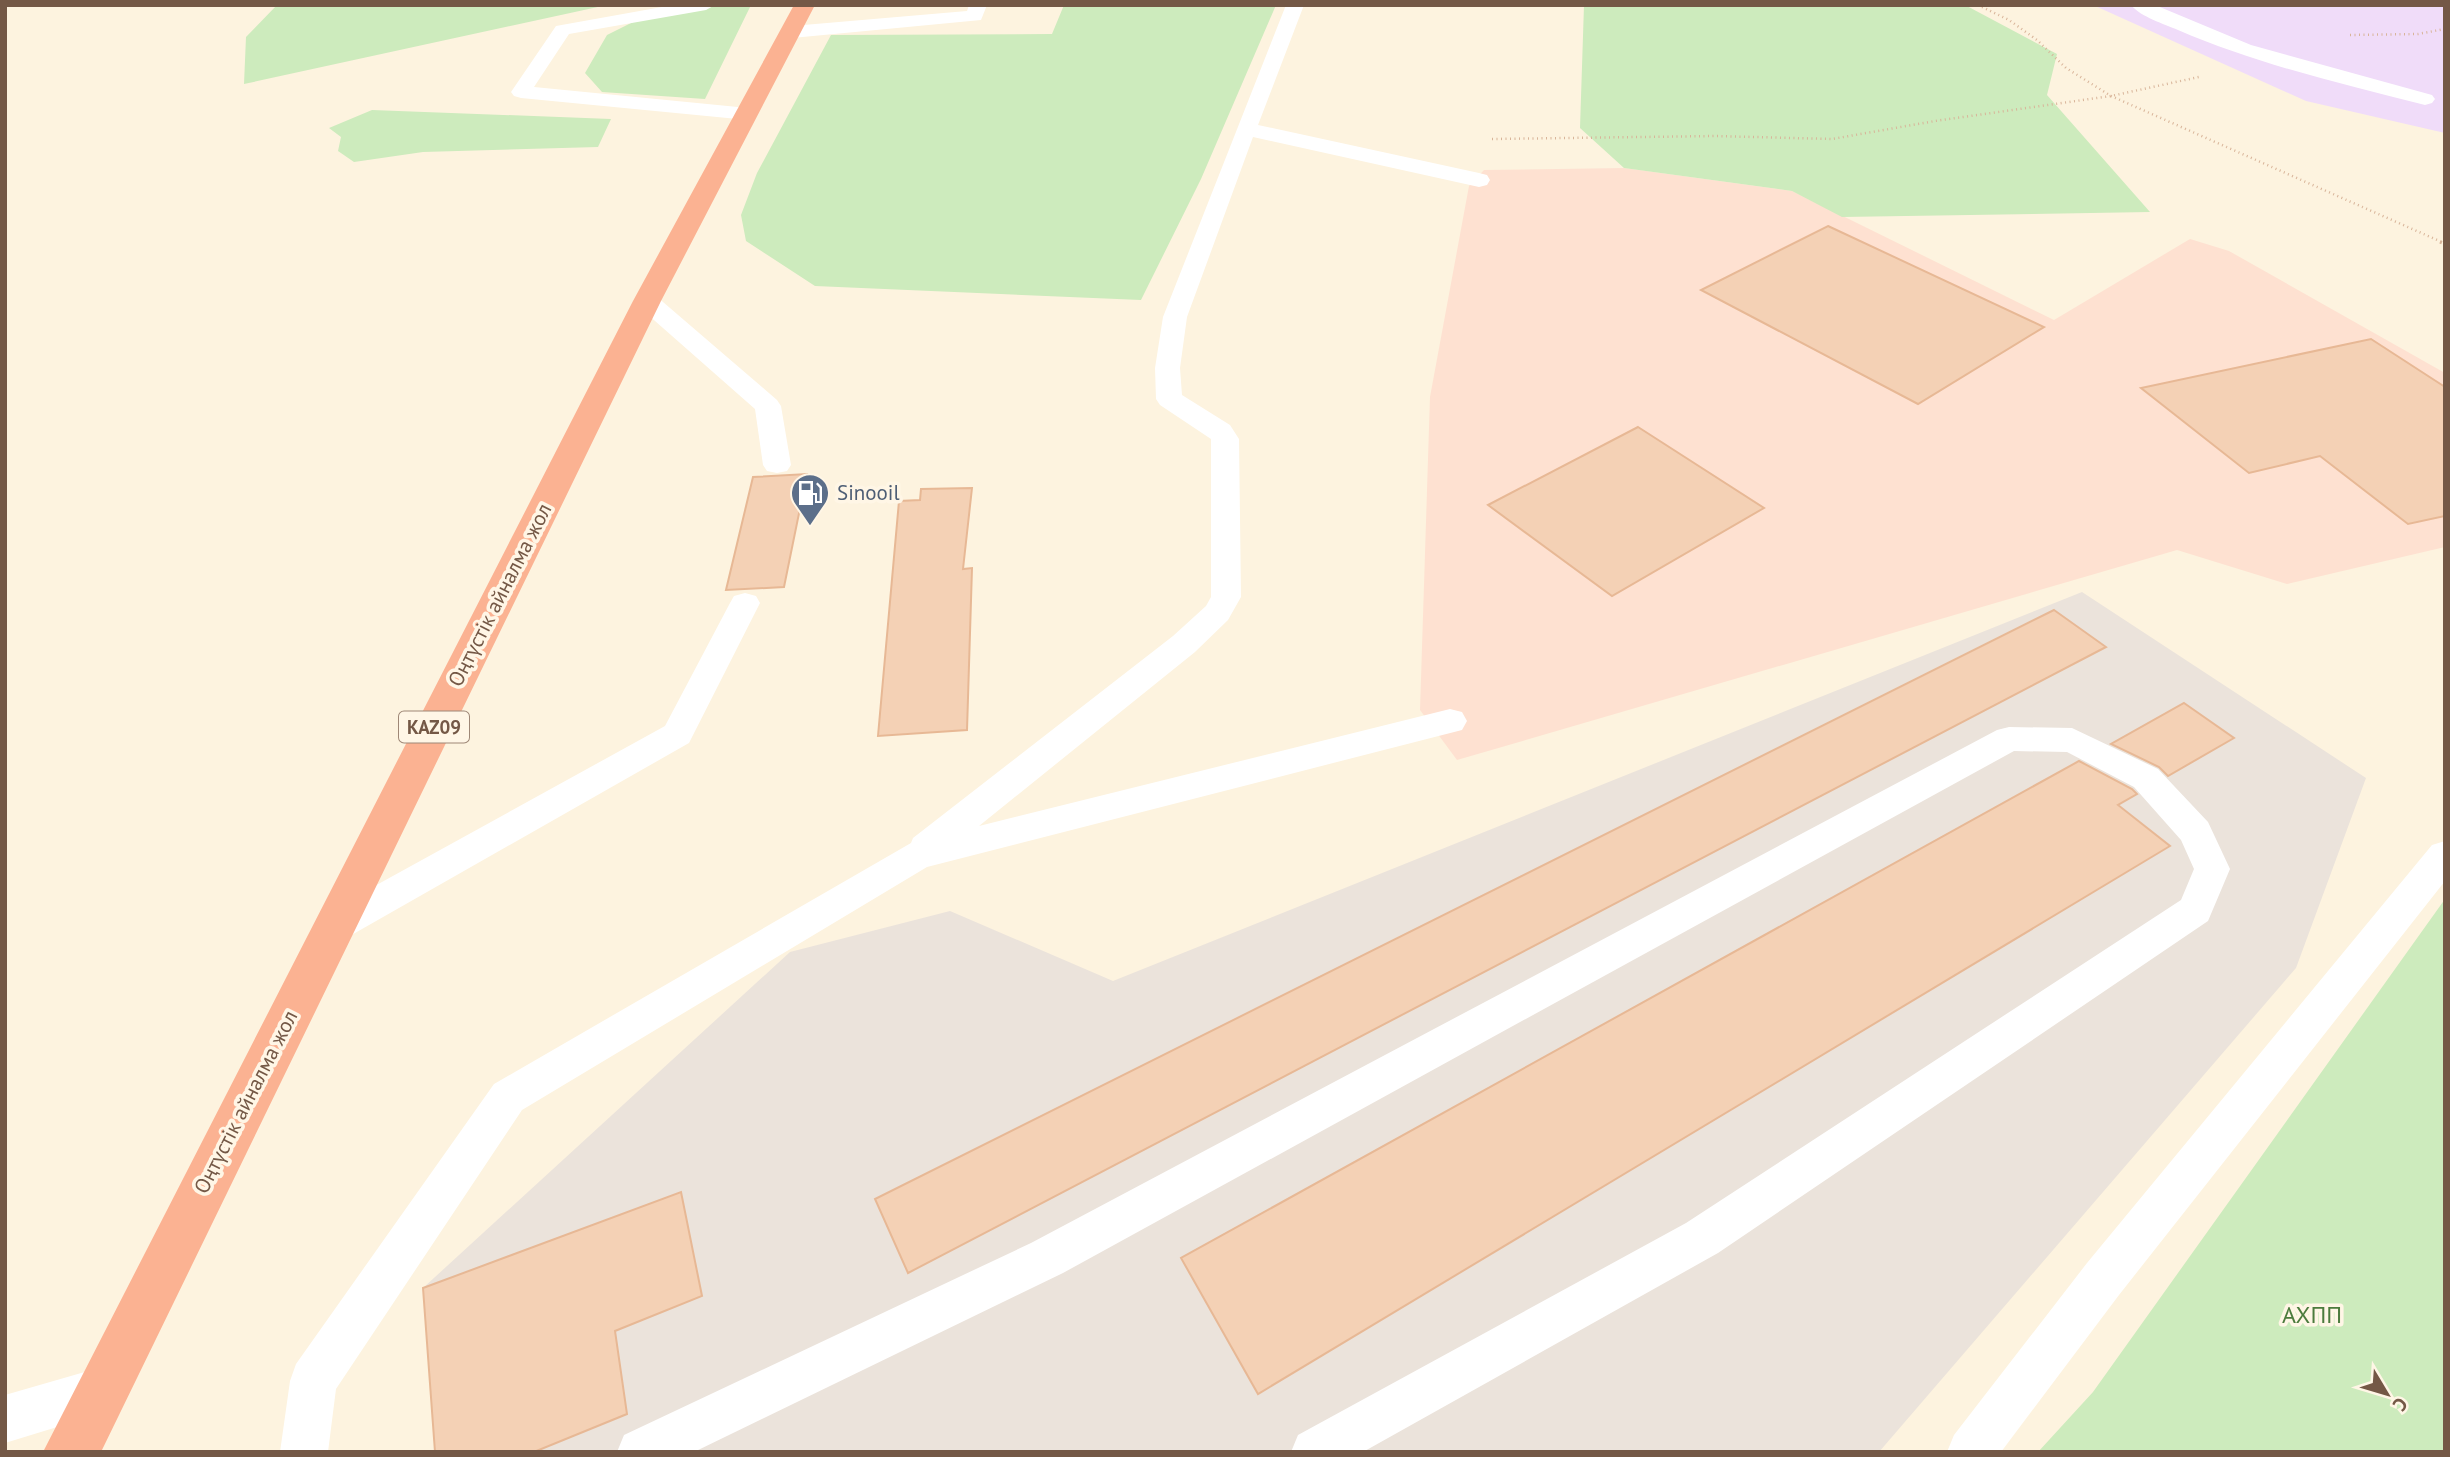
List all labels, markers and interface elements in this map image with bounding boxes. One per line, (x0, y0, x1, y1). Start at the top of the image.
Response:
fuel station icon: Sinooil (789, 472, 831, 527)
place label: Sinooil (837, 479, 900, 506)
street label: Оңтүстік айналма жол (442, 499, 557, 691)
road number: KAZ09 (399, 712, 469, 742)
street label: Оңтүстік айналма жол (188, 1006, 303, 1198)
park label: АХПП (2282, 1299, 2342, 1330)
north arrow (2352, 1359, 2422, 1429)
text: С (2387, 1393, 2413, 1416)

